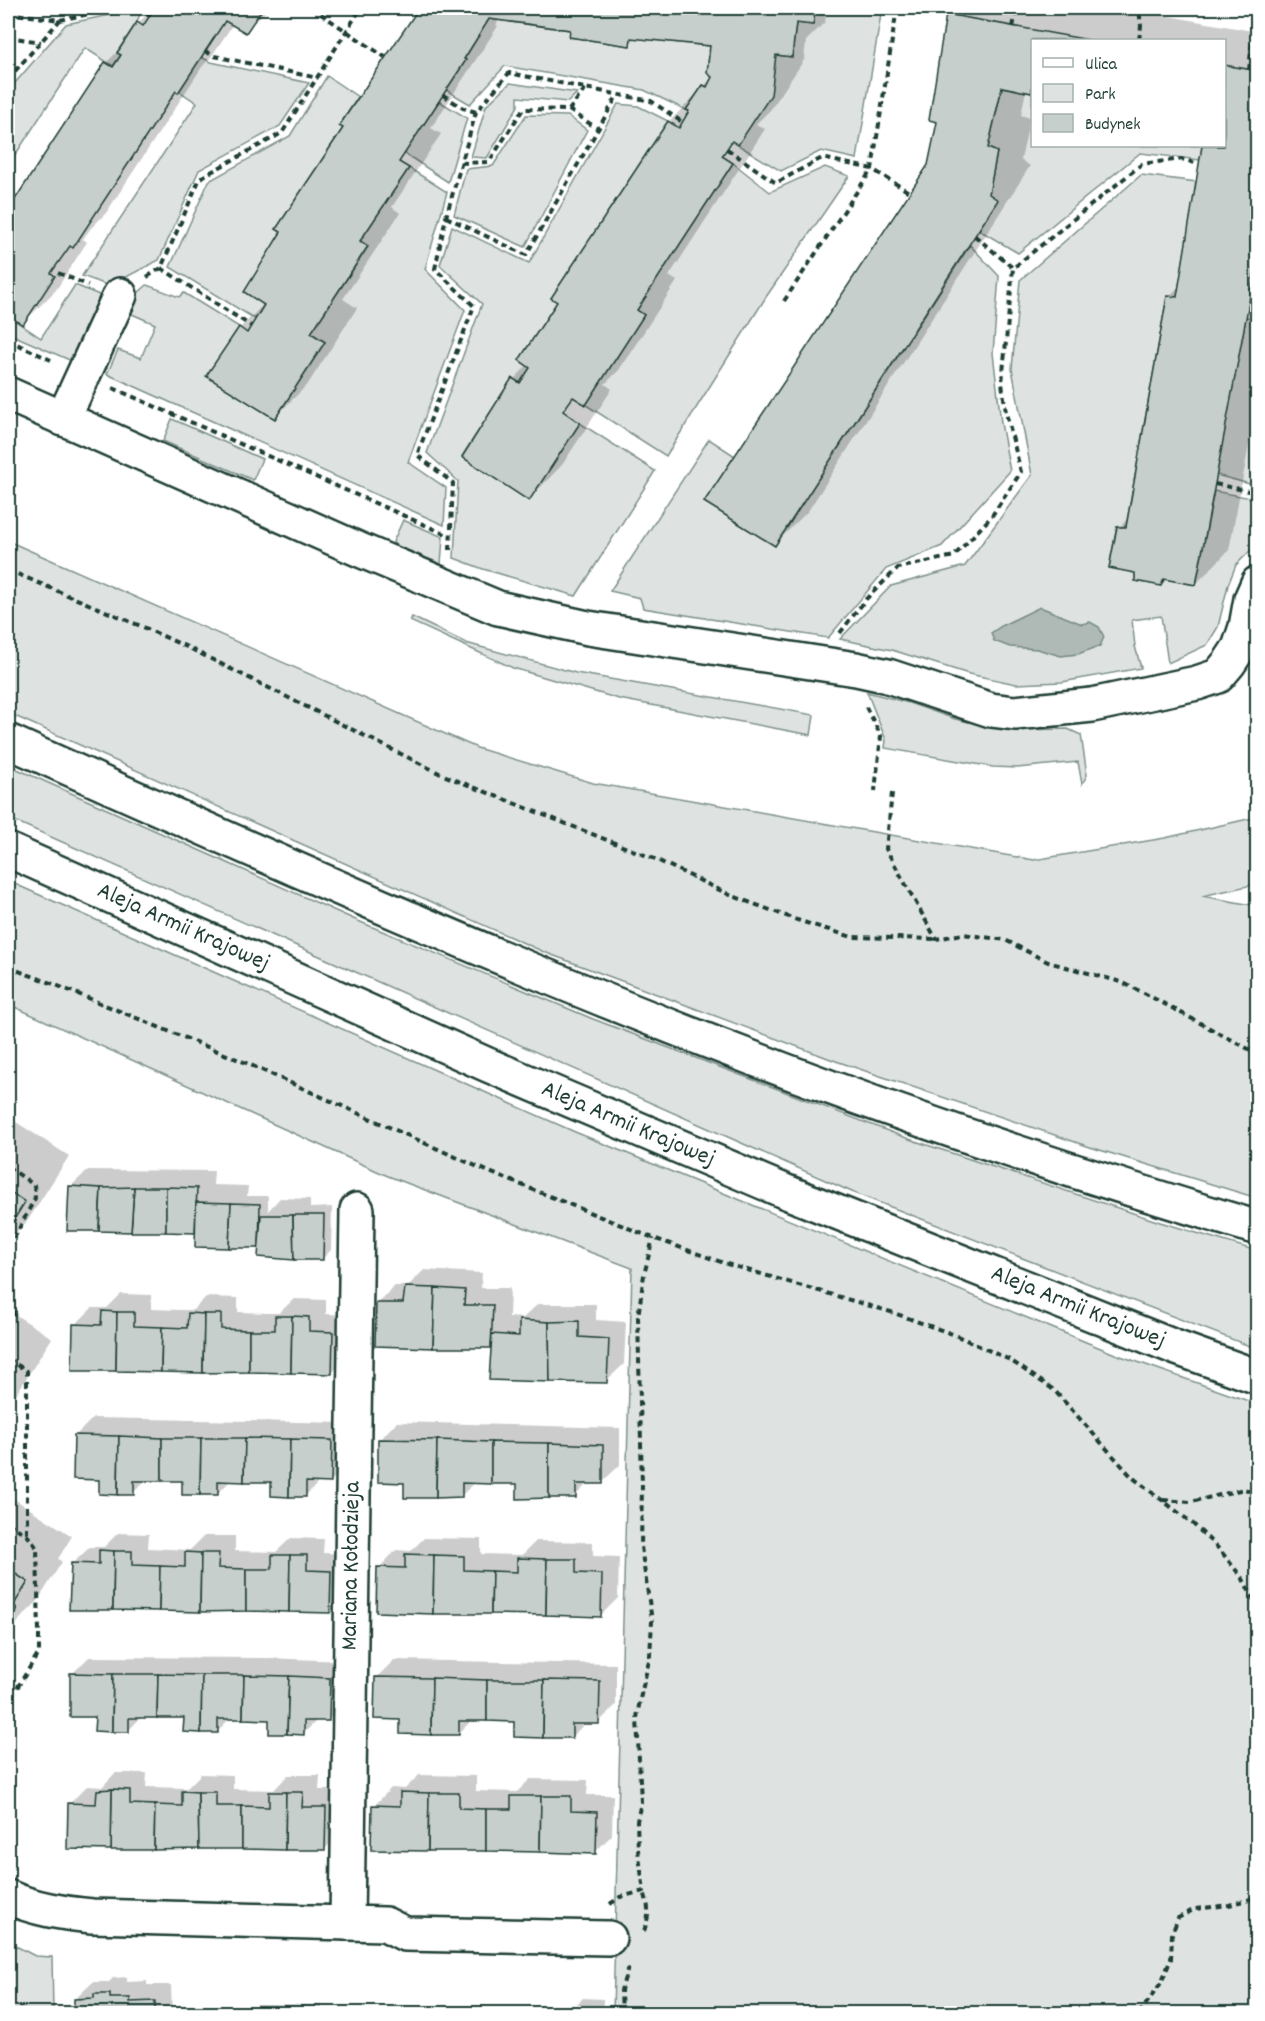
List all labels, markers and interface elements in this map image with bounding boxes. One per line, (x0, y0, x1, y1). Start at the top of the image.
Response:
legend (1031, 39, 1226, 147)
text: Ulica (1085, 53, 1117, 78)
text: Park (1085, 83, 1116, 108)
text: Budynek (1085, 113, 1141, 138)
street label: Aleja Armii Krajowej (91, 875, 275, 981)
street label: Aleja Armii Krajowej (536, 1073, 720, 1177)
street label: Aleja Armii Krajowej (986, 1257, 1170, 1359)
street label: Mariana Kołodzieja (334, 1480, 370, 1651)

